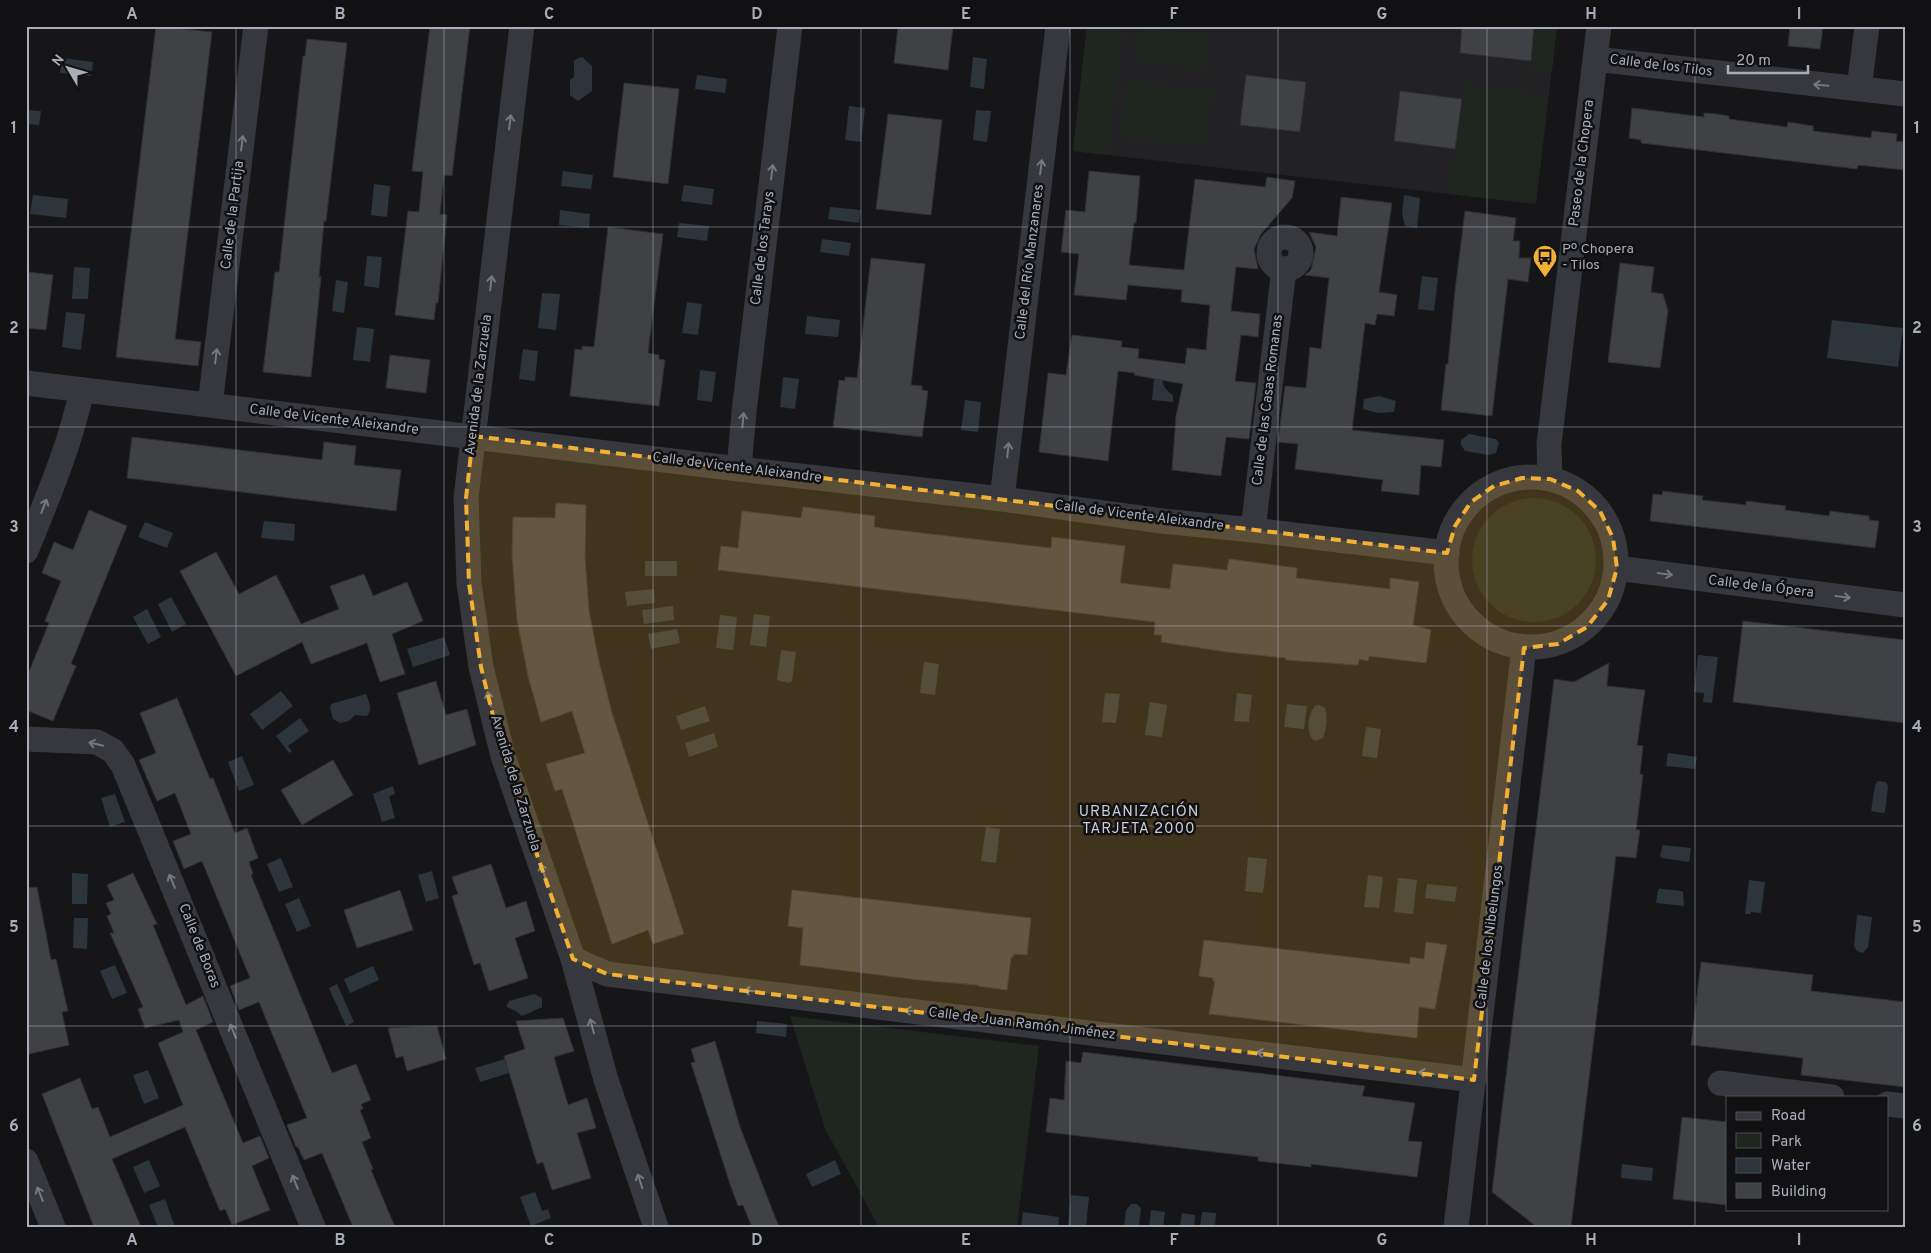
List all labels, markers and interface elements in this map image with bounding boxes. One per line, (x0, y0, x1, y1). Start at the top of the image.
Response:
text: A (126, 5, 138, 25)
text: B (334, 5, 346, 25)
text: C (544, 5, 554, 25)
text: D (751, 5, 763, 25)
text: E (961, 5, 971, 25)
text: F (1169, 5, 1179, 25)
text: G (1377, 5, 1387, 25)
text: H (1585, 5, 1597, 25)
text: I (1797, 5, 1801, 25)
north arrow (42, 42, 92, 92)
scale bar (1728, 42, 1808, 74)
street label: Calle de los Tilos (1609, 51, 1713, 81)
text: N (49, 52, 69, 70)
text: 20 m (1736, 52, 1771, 71)
one-way arrow (1814, 81, 1830, 90)
street label: Paseo de la Chopera (1566, 99, 1598, 227)
one-way arrow (505, 114, 515, 130)
text: 1 (11, 119, 17, 139)
text: 1 (1914, 119, 1920, 139)
one-way arrow (237, 135, 247, 151)
one-way arrow (1036, 159, 1046, 175)
street label: Calle de la Partija (218, 160, 248, 270)
one-way arrow (768, 164, 778, 180)
street label: Calle del Río Manzanares (1012, 183, 1048, 341)
street label: Calle de los Tarays (748, 190, 778, 306)
place label: Pº Chopera - Tilos (1562, 241, 1634, 274)
bus stop icon: Pº Chopera - Tilos (1532, 244, 1558, 278)
one-way arrow (486, 276, 496, 292)
street label: Calle de las Casas Romanas (1249, 313, 1287, 487)
street label: Avenida de la Zarzuela (462, 314, 496, 456)
text: 2 (9, 319, 19, 339)
text: 2 (1912, 319, 1922, 339)
one-way arrow (211, 349, 221, 365)
street label: Calle de Vicente Aleixandre (248, 401, 420, 439)
one-way arrow (738, 413, 748, 429)
one-way arrow (1003, 442, 1013, 458)
street label: Calle de Vicente Aleixandre (651, 449, 823, 487)
street label: Calle de Vicente Aleixandre (1053, 497, 1225, 535)
one-way arrow (40, 499, 49, 514)
text: 3 (9, 518, 19, 538)
text: 3 (1912, 518, 1922, 538)
one-way arrow (1657, 570, 1673, 580)
street label: Calle de la Ópera (1707, 571, 1815, 602)
one-way arrow (1835, 592, 1851, 602)
one-way arrow (484, 692, 493, 708)
street label: Avenida de la Zarzuela (486, 713, 544, 853)
text: 4 (9, 718, 19, 738)
text: 4 (1912, 718, 1922, 738)
one-way arrow (88, 739, 104, 748)
district label: URBANIZACIÓN TARJETA 2000 (1079, 801, 1199, 839)
one-way arrow (538, 864, 547, 879)
street label: Calle de los Nibelungos (1473, 864, 1507, 1010)
one-way arrow (166, 874, 176, 889)
street label: Calle de Boras (174, 901, 224, 991)
text: 5 (9, 918, 19, 938)
text: 5 (1912, 918, 1922, 938)
one-way arrow (743, 986, 759, 996)
street label: Calle de Juan Ramón Jiménez (927, 1004, 1117, 1044)
one-way arrow (904, 1006, 920, 1016)
one-way arrow (586, 1018, 596, 1034)
one-way arrow (228, 1024, 238, 1039)
one-way arrow (1257, 1048, 1273, 1058)
one-way arrow (1418, 1068, 1434, 1078)
legend (1726, 1096, 1888, 1210)
text: Road (1771, 1107, 1806, 1126)
text: 6 (9, 1117, 19, 1137)
text: 6 (1912, 1117, 1922, 1137)
text: Park (1771, 1133, 1802, 1152)
text: Water (1771, 1157, 1811, 1176)
one-way arrow (635, 1174, 644, 1189)
one-way arrow (290, 1175, 299, 1190)
text: Building (1771, 1183, 1826, 1202)
one-way arrow (34, 1187, 44, 1202)
text: A (126, 1231, 138, 1251)
text: B (334, 1231, 346, 1251)
text: C (544, 1231, 554, 1251)
text: D (751, 1231, 763, 1251)
text: E (961, 1231, 971, 1251)
text: F (1169, 1231, 1179, 1251)
text: G (1377, 1231, 1387, 1251)
text: H (1585, 1231, 1597, 1251)
text: I (1797, 1231, 1801, 1251)

